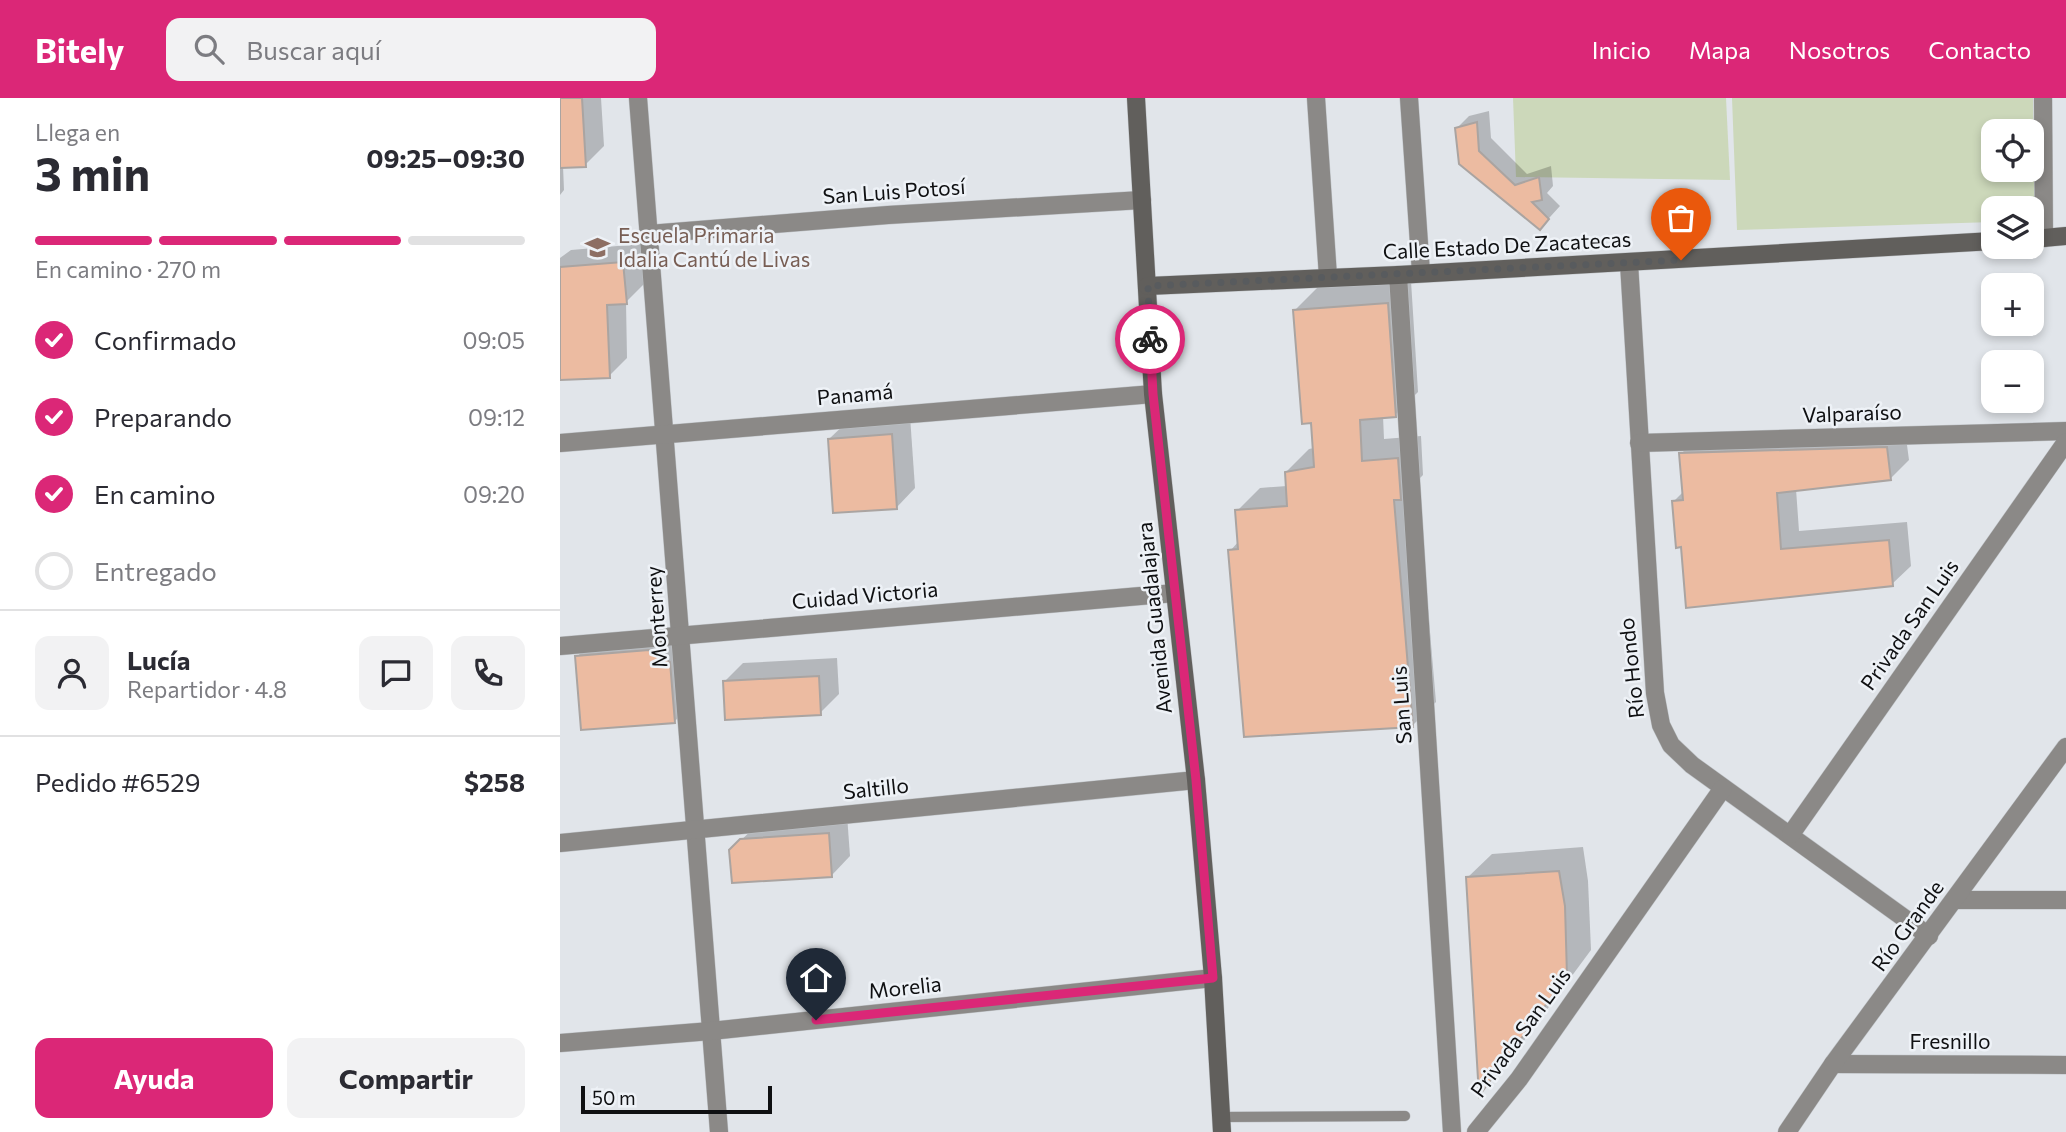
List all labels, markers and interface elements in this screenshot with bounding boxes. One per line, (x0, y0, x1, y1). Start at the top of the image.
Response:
search box (166, 18, 656, 81)
text: Bitely (35, 29, 124, 70)
icon: search (190, 30, 228, 68)
text: Buscar aquí (246, 34, 381, 65)
text: Inicio (1592, 35, 1651, 64)
text: Mapa (1689, 35, 1751, 64)
text: Nosotros (1789, 35, 1890, 64)
text: Contacto (1928, 35, 2031, 64)
text: Llega en (35, 118, 120, 146)
map controls (1981, 119, 2044, 413)
button: locate (1981, 119, 2044, 182)
text: 09:25–09:30 (366, 142, 525, 173)
text: 3 min (35, 144, 150, 200)
street label: San Luis Potosí (822, 173, 967, 208)
pin (1651, 188, 1711, 260)
button: layers (1981, 196, 2044, 259)
icon: bag (1662, 199, 1700, 237)
place label: Escuela Primaria Idalia Cantú de Livas (618, 222, 810, 271)
street label: Calle Estado De Zacatecas (1382, 226, 1632, 263)
school or university icon: Escuela Primaria Idalia Cantú de Livas (584, 234, 612, 262)
text: En camino · 270 m (35, 255, 221, 283)
button: + (1981, 273, 2044, 336)
courier (1115, 304, 1185, 374)
icon: bike (1131, 320, 1169, 358)
icon: check (35, 321, 73, 359)
text: Confirmado (94, 324, 236, 355)
text: 09:05 (462, 326, 525, 354)
button: − (1981, 350, 2044, 413)
street label: Panamá (816, 378, 894, 409)
icon: check (35, 398, 73, 436)
street label: Valparaíso (1802, 398, 1902, 427)
text: Preparando (94, 401, 232, 432)
text: 09:12 (468, 403, 525, 431)
icon: check (35, 475, 73, 513)
text: En camino (94, 478, 216, 509)
text: 09:20 (463, 480, 525, 508)
street label: Avenida Guadalajara (1131, 521, 1176, 715)
street label: Privada San Luis (1854, 554, 1963, 694)
text: Entregado (94, 555, 217, 586)
street label: Monterrey (639, 565, 672, 669)
street label: Cuidad Victoria (791, 576, 939, 613)
street label: Río Hondo (1613, 617, 1648, 720)
button: person (35, 636, 109, 710)
button: chat (359, 636, 433, 710)
button: phone (451, 636, 525, 710)
text: Lucía (127, 644, 190, 675)
street label: San Luis (1385, 665, 1416, 745)
text: Repartidor · 4.8 (127, 675, 287, 703)
text: Pedido #6529 (35, 766, 200, 797)
text: $258 (464, 766, 525, 797)
street label: Saltillo (842, 772, 910, 803)
street label: Río Grande (1866, 875, 1948, 975)
pin (786, 948, 846, 1020)
icon: home (797, 959, 835, 997)
street label: Privada San Luis (1465, 963, 1575, 1102)
street label: Morelia (867, 970, 943, 1003)
street label: Fresnillo (1909, 1028, 1991, 1053)
button: Ayuda (35, 1038, 273, 1118)
button: Compartir (287, 1038, 525, 1118)
scale bar (581, 1083, 772, 1115)
text: 50 m (592, 1086, 636, 1109)

